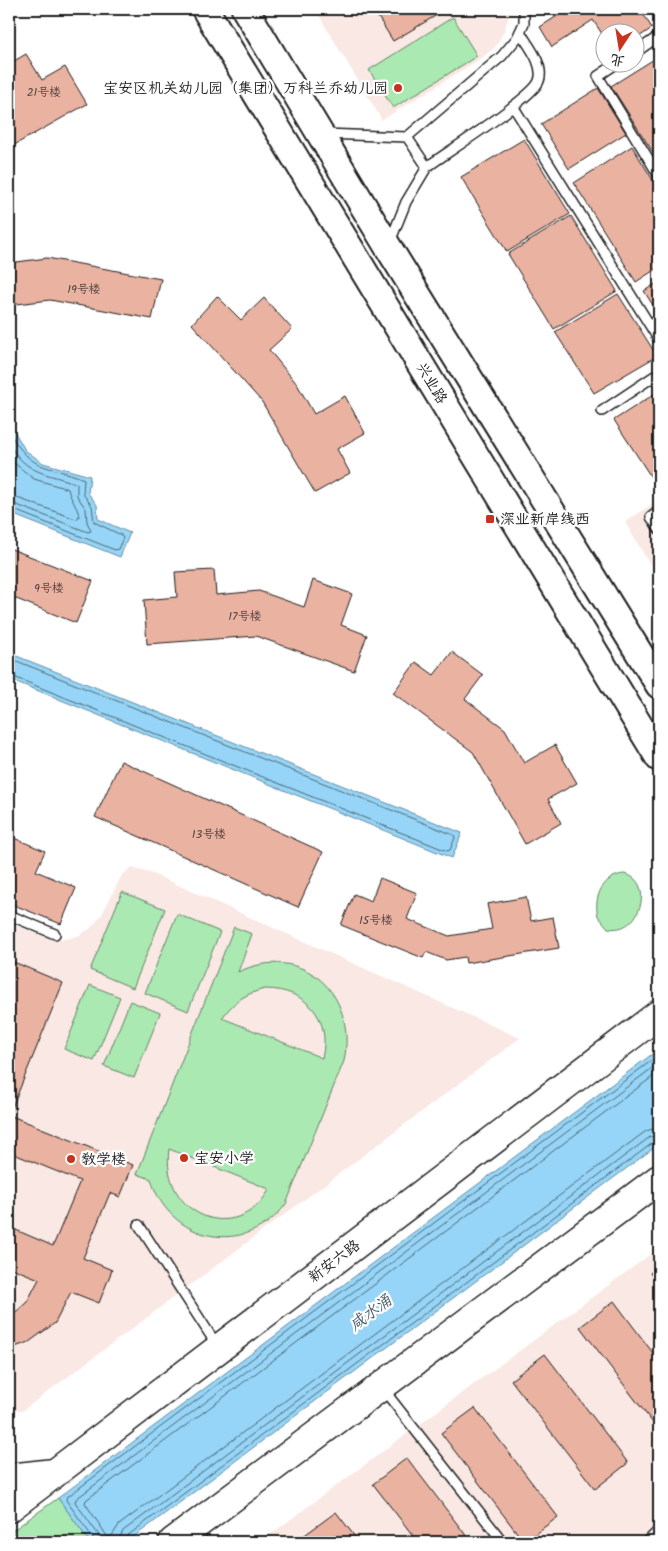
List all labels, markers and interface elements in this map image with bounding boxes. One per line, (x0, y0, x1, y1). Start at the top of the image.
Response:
north arrow (596, 22, 646, 72)
text: 北 (608, 48, 627, 72)
place label: 宝安区机关幼儿园（集团）万科兰乔幼儿园 (103, 77, 388, 101)
marker: 宝安区机关幼儿园（集团）万科兰乔幼儿园 (392, 82, 404, 94)
house number: 21号楼 (27, 83, 61, 102)
house number: 19号楼 (67, 280, 101, 299)
street label: 兴业路 (409, 358, 453, 409)
place label: 深业新岸线西 (500, 508, 590, 532)
marker: 深业新岸线西 (484, 513, 496, 525)
house number: 9号楼 (34, 579, 64, 598)
house number: 17号楼 (228, 607, 262, 626)
house number: 13号楼 (192, 825, 226, 844)
house number: 15号楼 (359, 911, 393, 930)
place label: 宝安小学 (194, 1147, 254, 1171)
place label: 教学楼 (81, 1148, 126, 1172)
marker: 宝安小学 (178, 1152, 190, 1164)
marker: 教学楼 (65, 1153, 77, 1165)
street label: 新安六路 (303, 1234, 366, 1289)
water label: 咸水涌 (344, 1288, 398, 1338)

